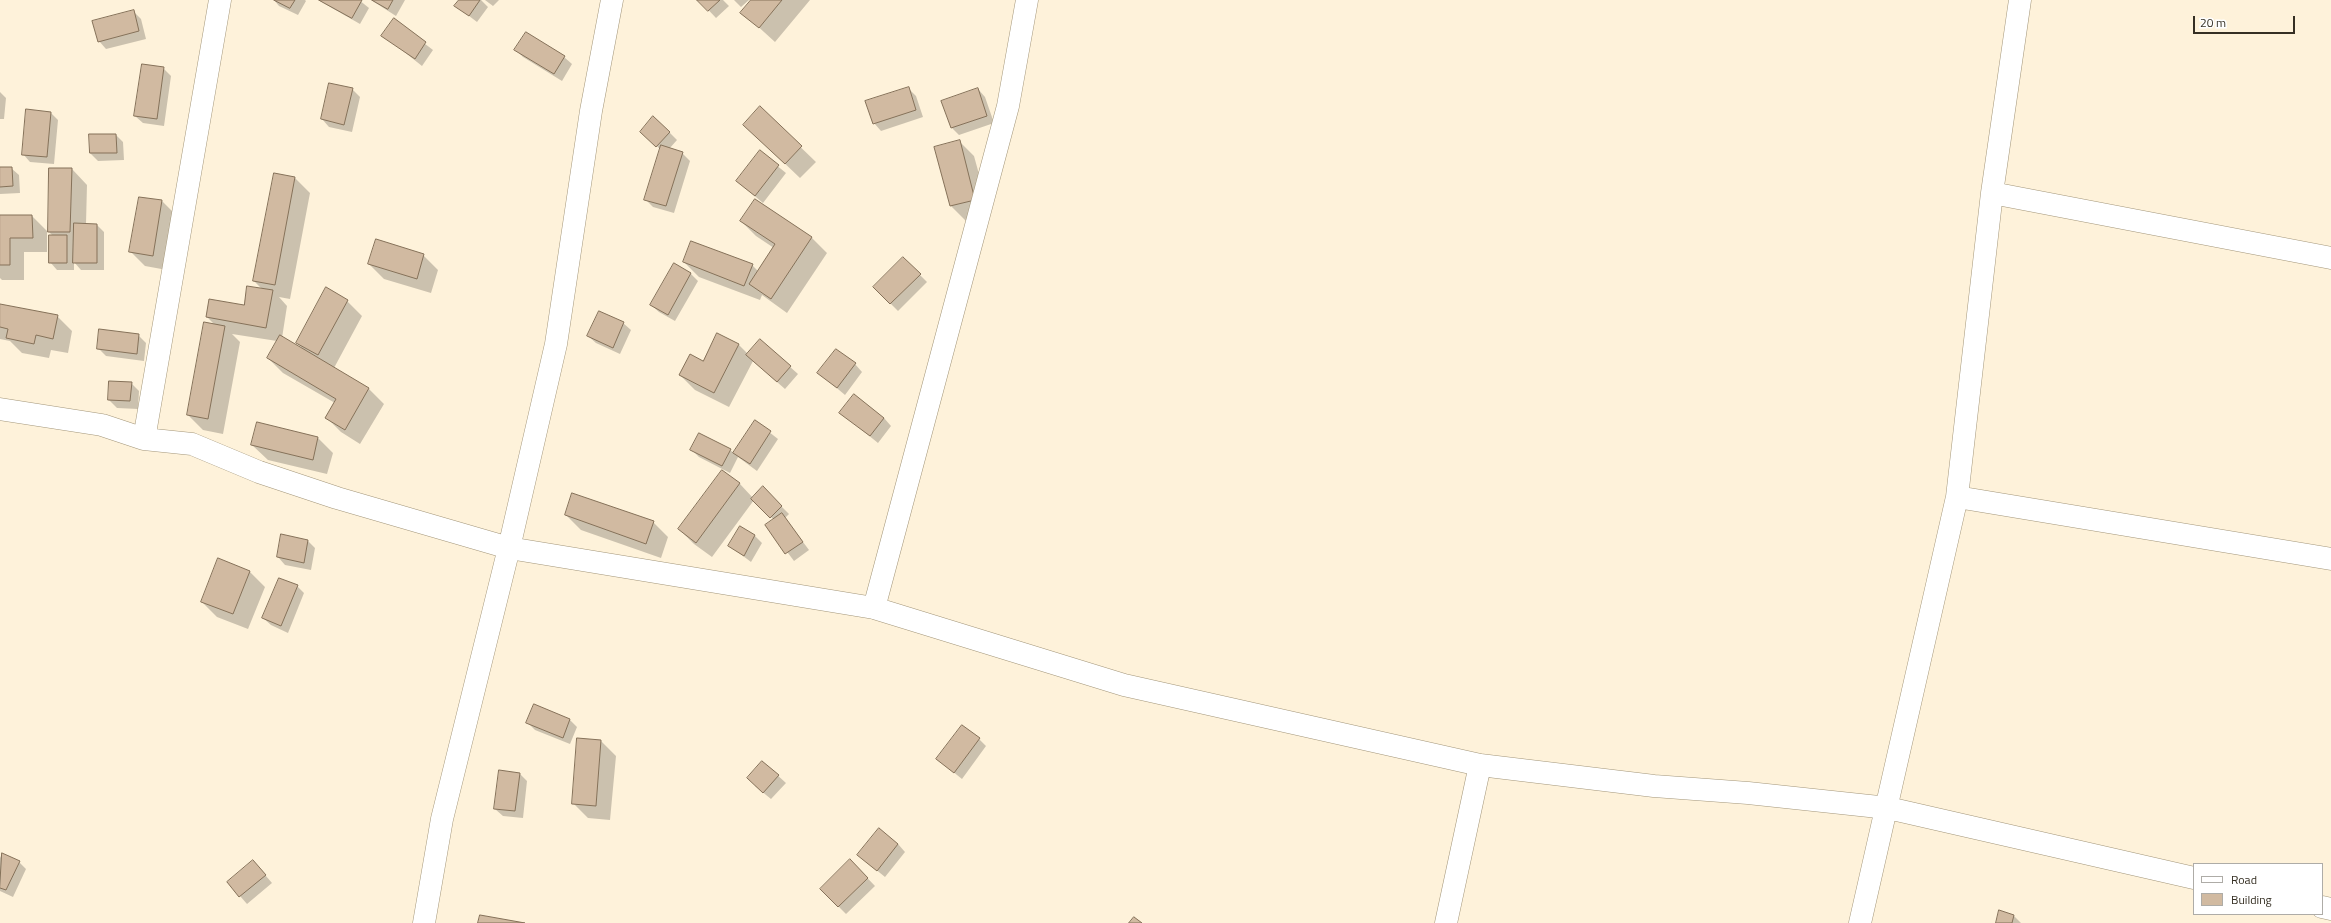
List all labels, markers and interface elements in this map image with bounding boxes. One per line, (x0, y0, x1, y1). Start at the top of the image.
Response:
scale bar (2195, 8, 2297, 34)
text: 20 m (2200, 13, 2226, 32)
legend (2193, 863, 2323, 915)
text: Road (2231, 870, 2257, 889)
text: Building (2231, 890, 2272, 909)

